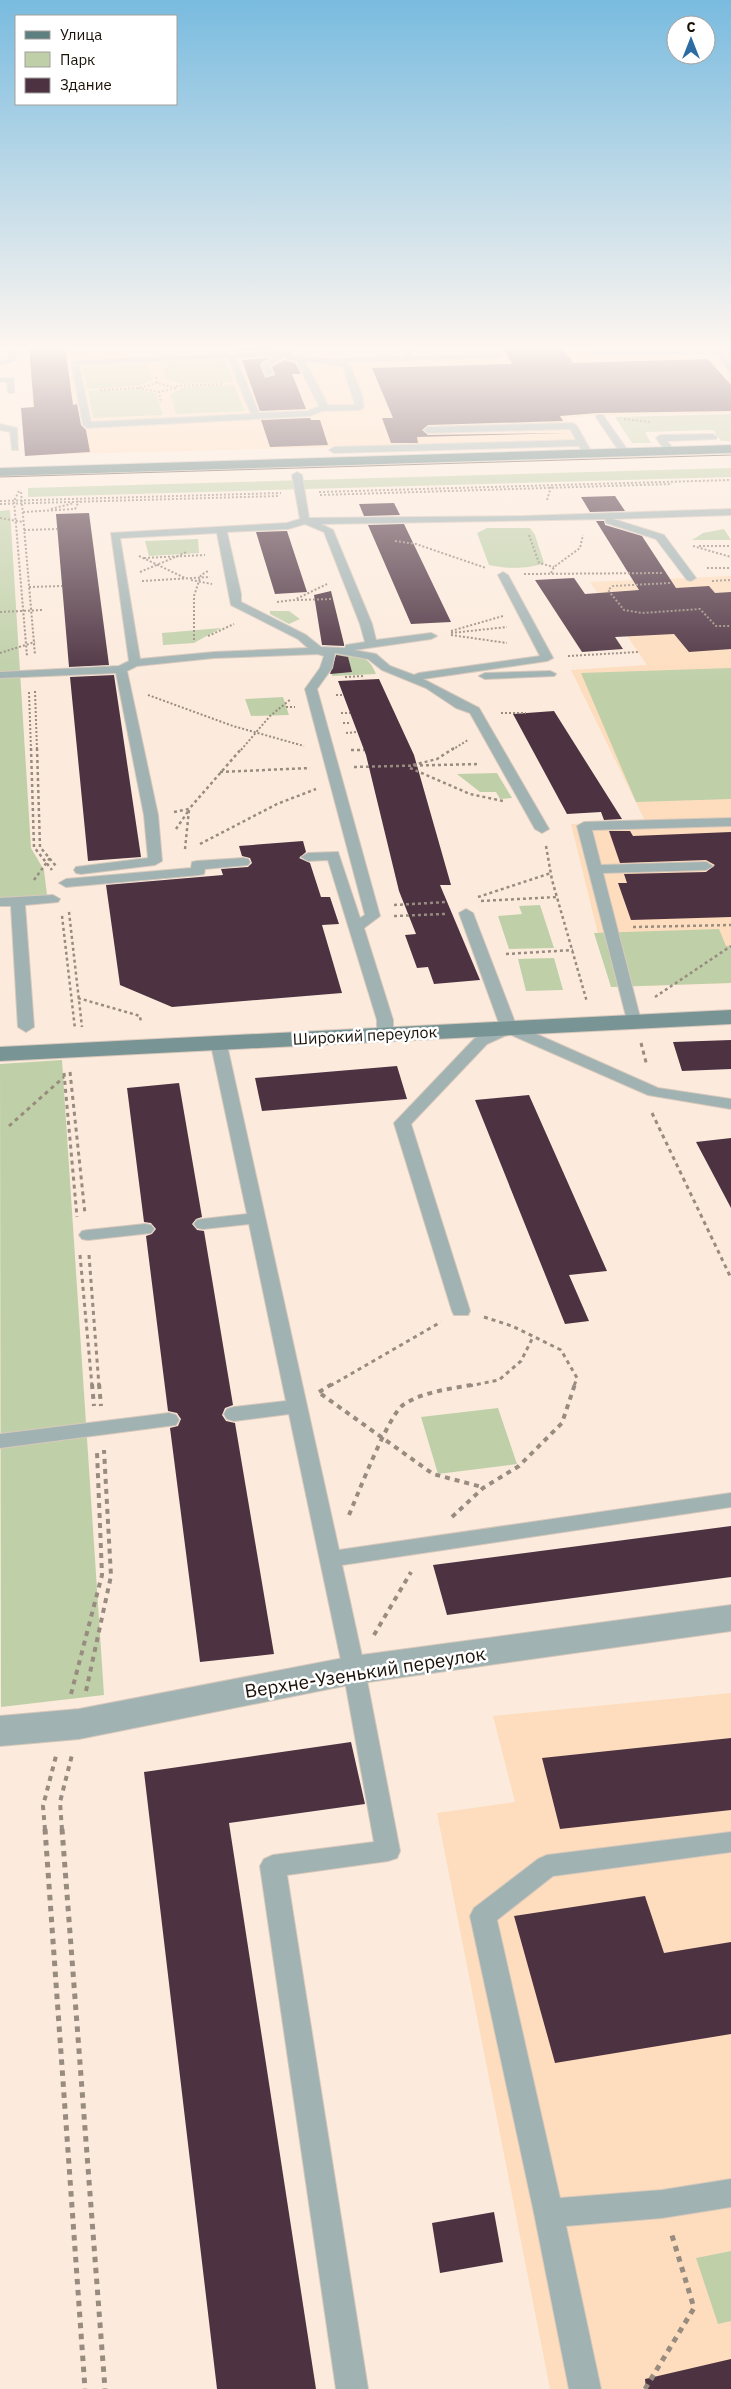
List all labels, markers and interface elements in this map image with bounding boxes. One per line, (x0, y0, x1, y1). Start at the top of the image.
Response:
legend (15, 15, 178, 105)
north arrow (666, 15, 716, 65)
text: С (686, 18, 696, 36)
text: Улица (60, 25, 102, 44)
text: Парк (60, 50, 95, 69)
text: Здание (60, 75, 112, 94)
street label: Широкий переулок (292, 1021, 438, 1049)
street label: Верхне-Узенький переулок (243, 1641, 487, 1703)

